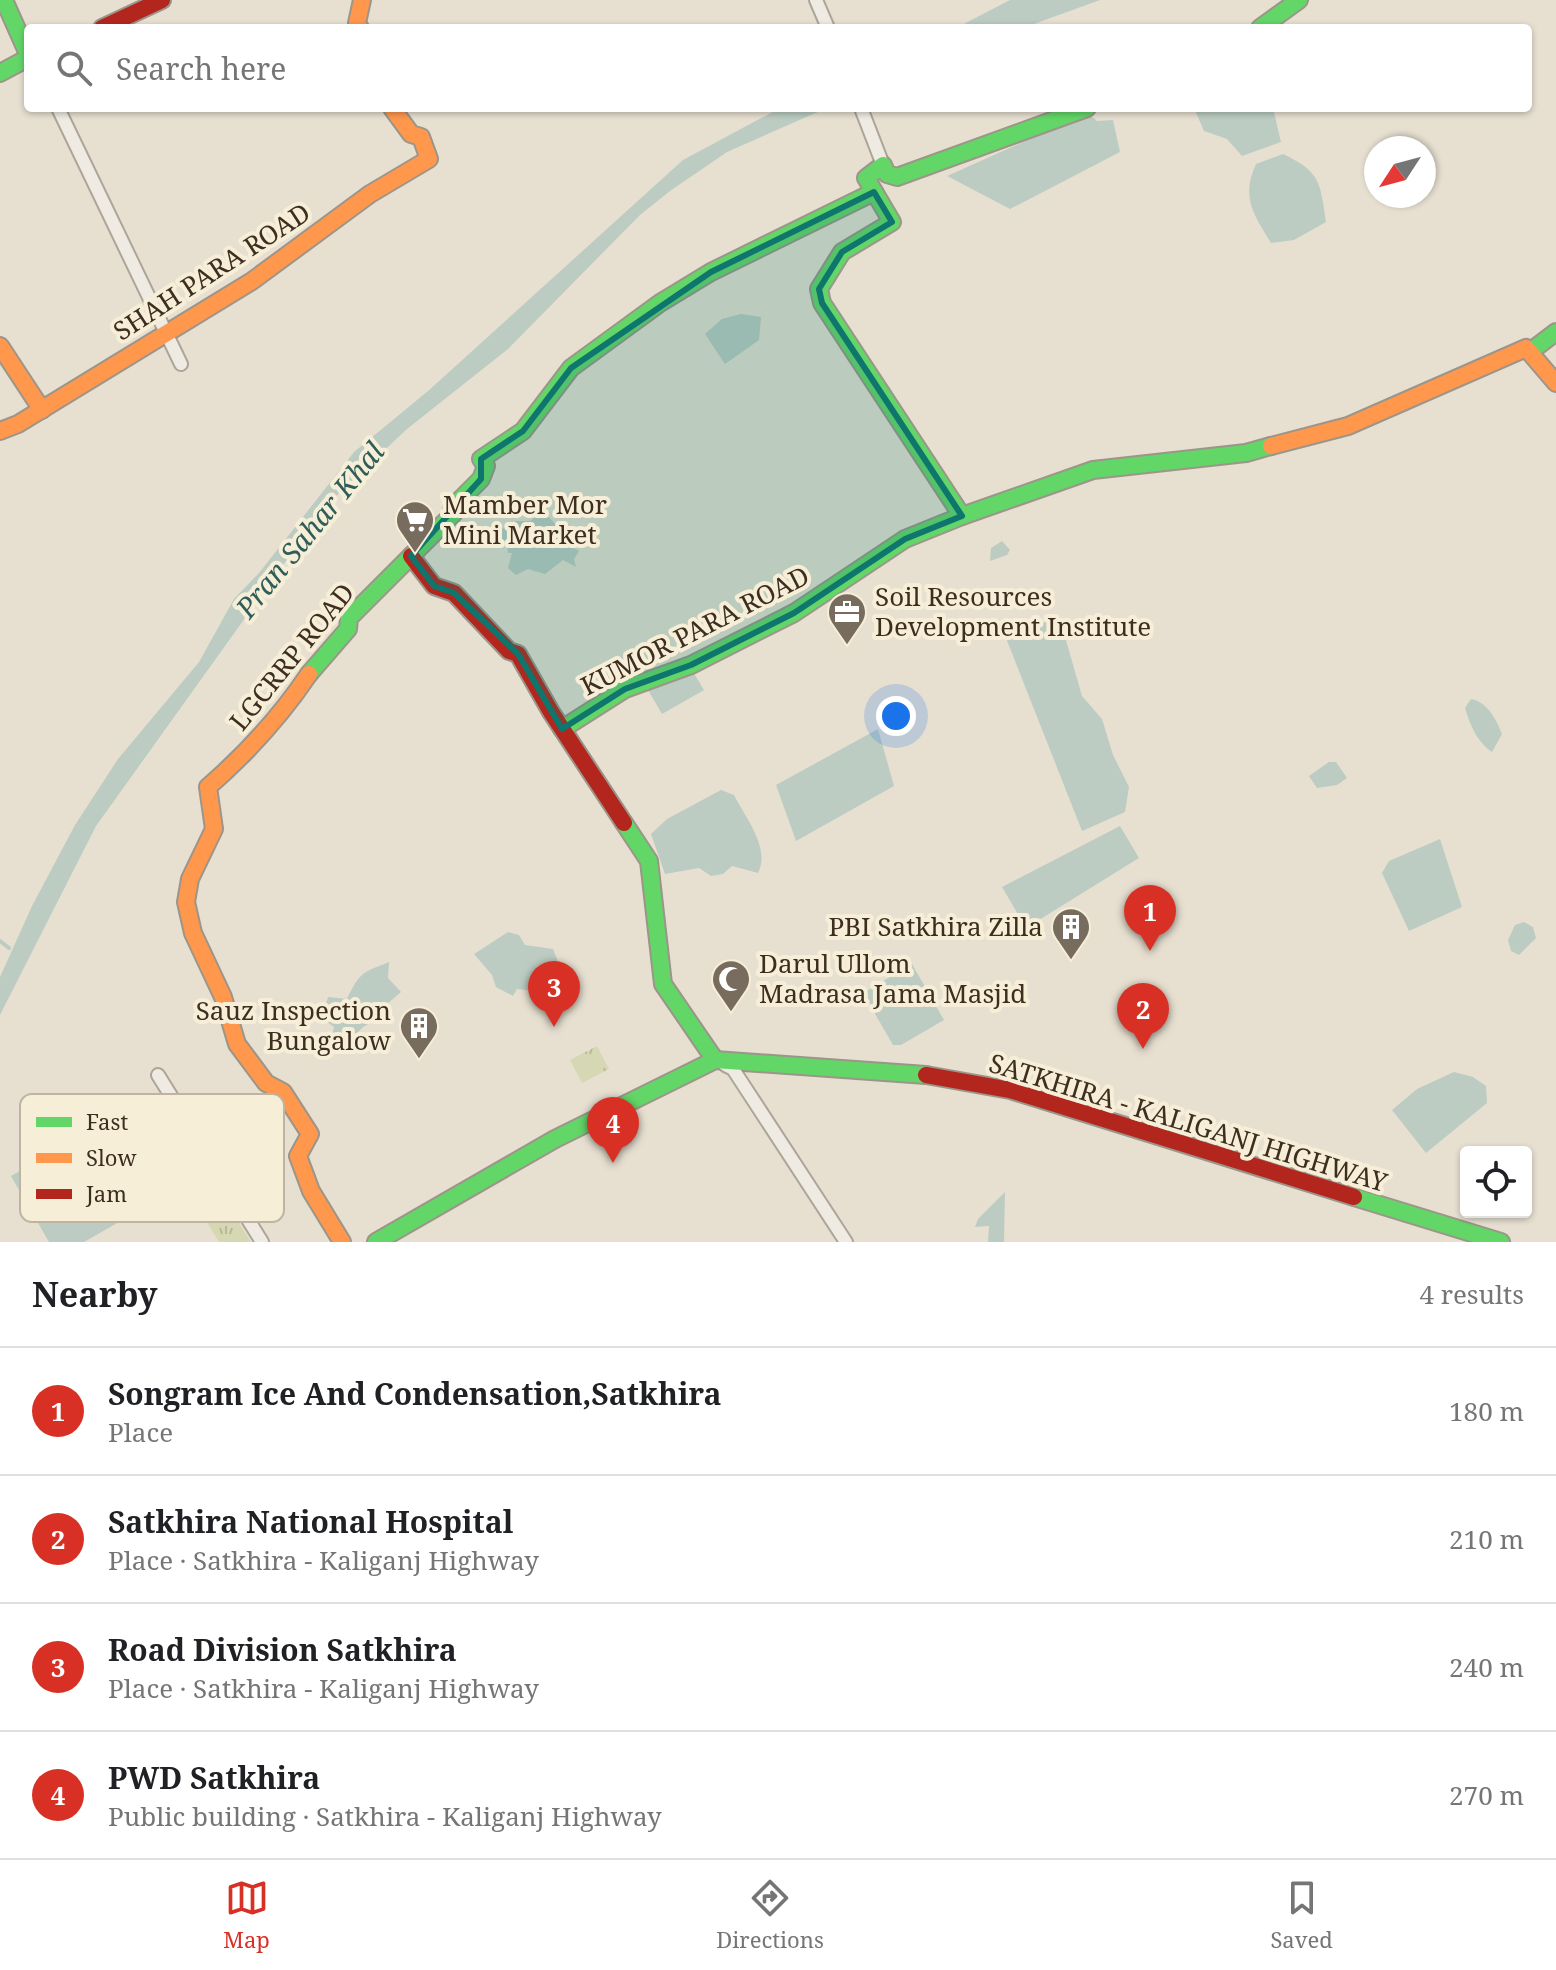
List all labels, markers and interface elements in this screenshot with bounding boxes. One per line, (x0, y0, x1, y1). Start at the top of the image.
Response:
search box (24, 24, 1532, 112)
icon: search (52, 46, 96, 90)
text: Search here (116, 48, 286, 89)
north arrow (1364, 136, 1436, 208)
street label: SHAH PARA ROAD (106, 194, 317, 348)
water label: Pran Sahar Khal (226, 433, 392, 626)
place label: Mamber Mor Mini Market (443, 486, 607, 552)
supermarket icon: Mamber Mor Mini Market (394, 499, 436, 554)
street label: KUMOR PARA ROAD (574, 557, 815, 703)
street label: LGCRRP ROAD (221, 575, 362, 738)
place label: Soil Resources Development Institute (875, 578, 1151, 644)
office icon: Soil Resources Development Institute (826, 591, 868, 646)
your location (876, 696, 916, 736)
pin: 1 (1124, 885, 1176, 951)
building icon: PBI Satkhira Zilla (1050, 906, 1092, 961)
place label: PBI Satkhira Zilla (828, 908, 1043, 944)
place label: Darul Ullom Madrasa Jama Masjid (759, 945, 1026, 1011)
mosque icon: Darul Ullom Madrasa Jama Masjid (710, 958, 752, 1013)
pin: 3 (528, 961, 580, 1027)
pin: 2 (1117, 983, 1169, 1049)
place label: Sauz Inspection Bungalow (196, 992, 392, 1058)
building icon: Sauz Inspection Bungalow (398, 1005, 440, 1060)
street label: SATKHIRA - KALIGANJ HIGHWAY (985, 1044, 1392, 1200)
legend (20, 1094, 284, 1222)
pin: 4 (587, 1097, 639, 1163)
text: Fast (86, 1106, 128, 1136)
text: Slow (86, 1142, 136, 1172)
map controls (1460, 1146, 1532, 1218)
button: locate (1460, 1146, 1532, 1218)
text: Jam (85, 1178, 127, 1208)
text: Nearby (32, 1271, 158, 1317)
text: 4 results (1419, 1276, 1524, 1312)
text: Songram Ice And Condensation,Satkhira (108, 1373, 722, 1414)
text: 1 (51, 1393, 65, 1429)
text: 180 m (1449, 1393, 1524, 1429)
text: Place (108, 1414, 173, 1450)
text: Satkhira National Hospital (108, 1501, 513, 1542)
text: 2 (51, 1521, 65, 1557)
text: 210 m (1449, 1521, 1524, 1557)
text: Place · Satkhira - Kaliganj Highway (108, 1542, 539, 1578)
text: Road Division Satkhira (108, 1629, 457, 1670)
text: 3 (51, 1649, 65, 1685)
text: 240 m (1449, 1649, 1524, 1685)
text: Place · Satkhira - Kaliganj Highway (108, 1670, 539, 1706)
text: PWD Satkhira (108, 1757, 320, 1798)
text: 4 (51, 1777, 65, 1813)
text: 270 m (1449, 1777, 1524, 1813)
text: Public building · Satkhira - Kaliganj Highway (108, 1798, 662, 1834)
tab: Map (223, 1876, 270, 1954)
tab: Directions (716, 1876, 824, 1954)
tab: Saved (1270, 1876, 1333, 1954)

